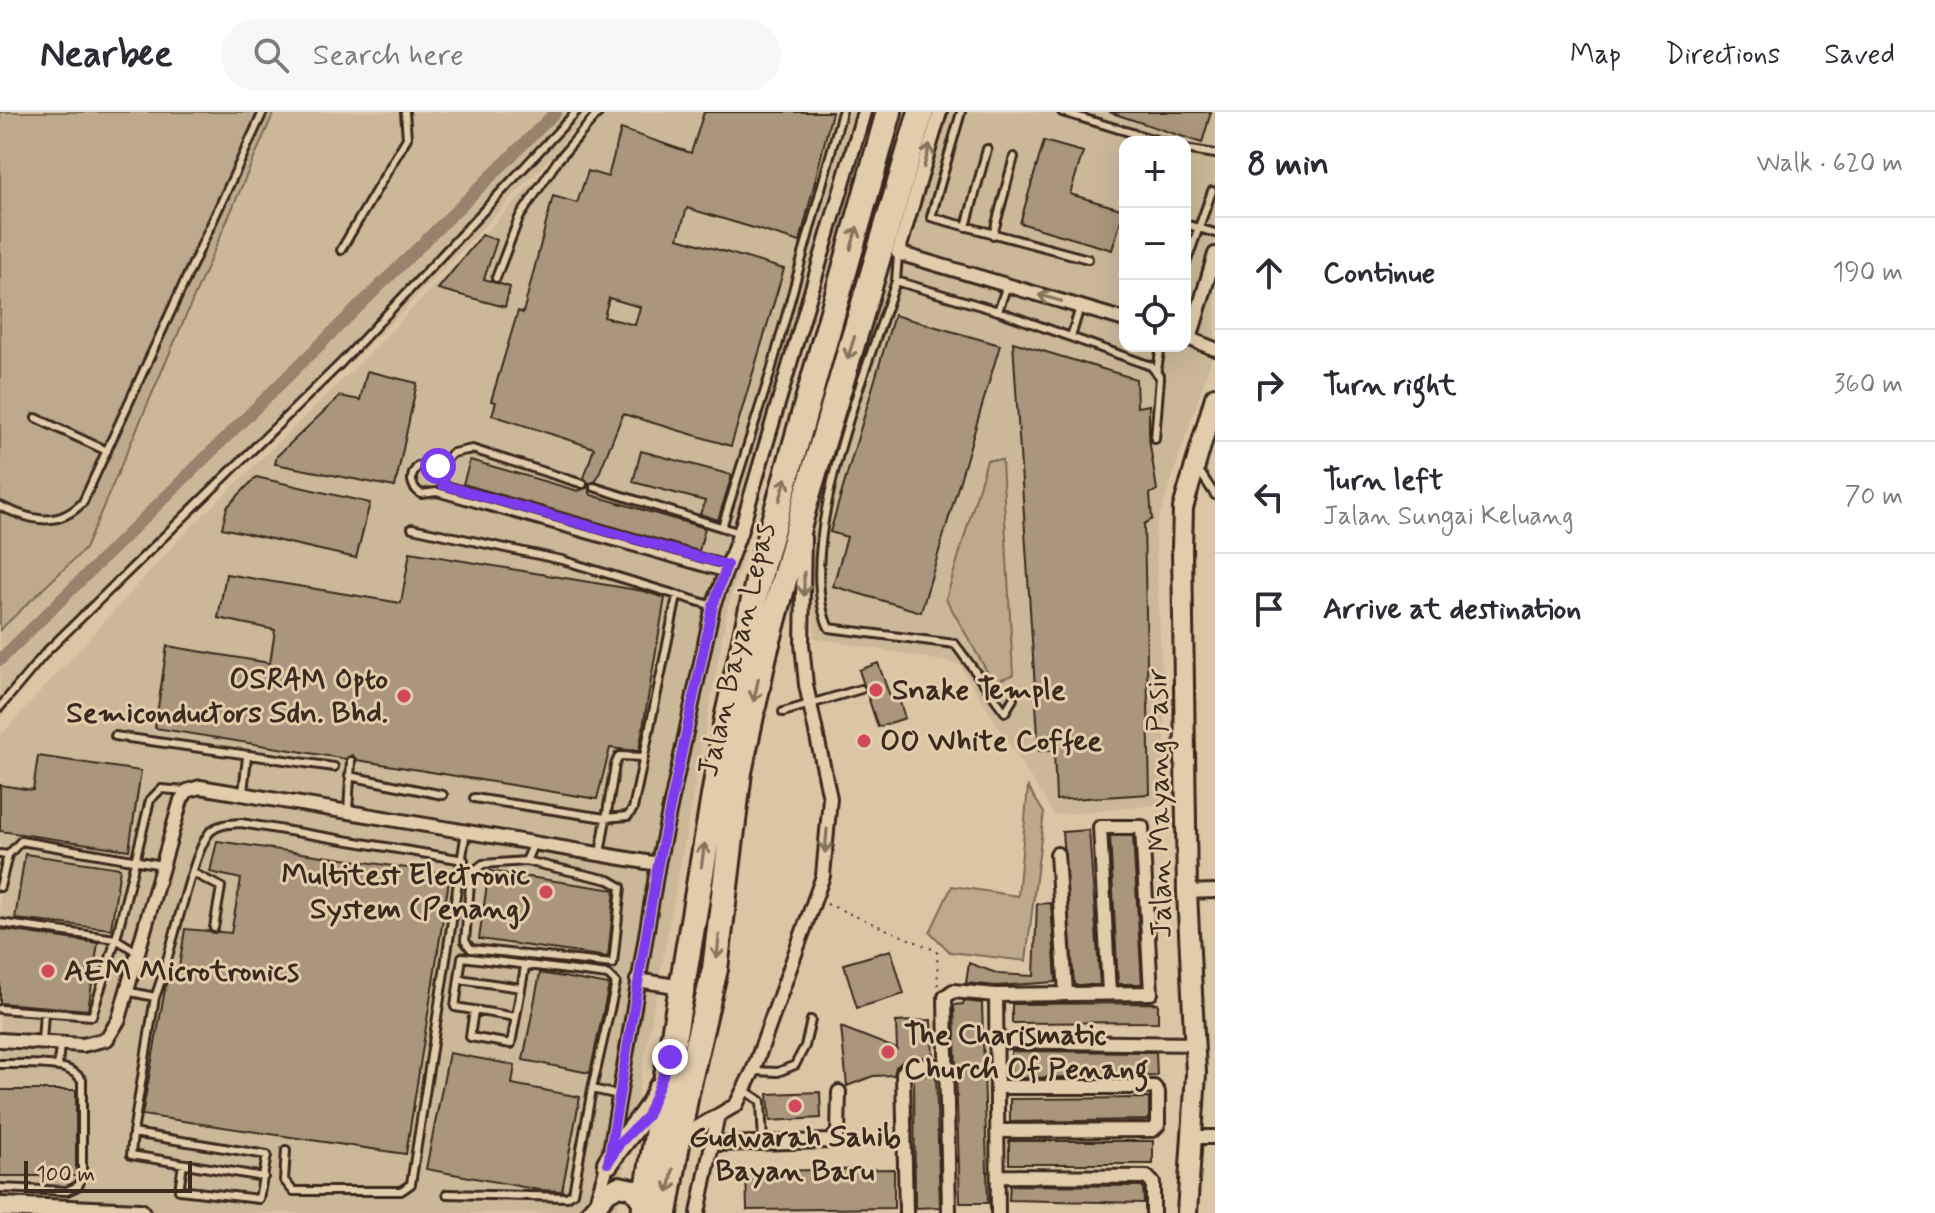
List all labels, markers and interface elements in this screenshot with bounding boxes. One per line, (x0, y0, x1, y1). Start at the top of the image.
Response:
search box (221, 19, 781, 91)
text: Nearbee (40, 31, 173, 80)
icon: search (249, 33, 293, 77)
text: Search here (313, 36, 464, 75)
text: Map (1570, 37, 1621, 74)
text: Directions (1665, 37, 1780, 74)
text: Saved (1824, 37, 1895, 74)
map controls (1119, 136, 1191, 352)
button: + (1119, 136, 1191, 208)
text: 8 min (1247, 142, 1329, 187)
one-way arrow (920, 143, 935, 169)
text: Walk · 620 m (1756, 147, 1903, 181)
button: − (1119, 208, 1191, 280)
one-way arrow (847, 226, 862, 252)
icon: ahead (1247, 251, 1291, 295)
text: Continue (1323, 254, 1435, 293)
text: 190 m (1833, 256, 1903, 290)
button: locate (1119, 280, 1191, 352)
one-way arrow (1038, 290, 1064, 305)
one-way arrow (843, 334, 858, 360)
icon: right (1247, 363, 1291, 407)
text: Turn right (1323, 366, 1456, 405)
text: 360 m (1834, 368, 1903, 402)
route start (420, 448, 456, 484)
text: Turn left (1323, 461, 1443, 500)
icon: left (1247, 475, 1291, 519)
one-way arrow (776, 476, 791, 502)
text: 70 m (1845, 480, 1903, 514)
text: Jalan Sungai Keluang (1323, 500, 1574, 534)
street label: Jalan Bayan Lepas (689, 519, 785, 781)
one-way arrow (796, 570, 812, 597)
icon: arrive (1247, 587, 1291, 631)
text: Arrive at destination (1323, 590, 1581, 629)
place label: OSRAM Opto Semiconductors Sdn. Bhd. (66, 660, 388, 733)
street label: Jalan Mayang Pasir (1138, 667, 1182, 939)
place label: Snake Temple (892, 671, 1066, 710)
one-way arrow (748, 677, 763, 703)
marker: Snake Temple (867, 681, 885, 699)
marker: OSRAM Opto Semiconductors Sdn. Bhd. (395, 687, 413, 705)
place label: OO White Coffee (880, 722, 1102, 761)
marker: OO White Coffee (855, 732, 873, 750)
one-way arrow (819, 827, 834, 854)
one-way arrow (696, 843, 711, 868)
place label: Multitest Electronic System (Penang) (281, 856, 530, 930)
marker: Multitest Electronic System (Penang) (537, 883, 555, 901)
one-way arrow (710, 933, 725, 960)
place label: AEM Microtronics (64, 952, 299, 991)
marker: AEM Microtronics (39, 962, 57, 980)
place label: The Charismatic Church Of Penang (904, 1016, 1149, 1093)
route end (652, 1039, 688, 1075)
marker: The Charismatic Church Of Penang (879, 1043, 897, 1061)
marker: Gudwarah Sahib Bayan Baru (786, 1097, 804, 1115)
place label: Gudwarah Sahib Bayan Baru (689, 1118, 901, 1191)
scale bar (24, 1157, 192, 1193)
text: 100 m (36, 1161, 95, 1189)
one-way arrow (663, 1168, 678, 1193)

